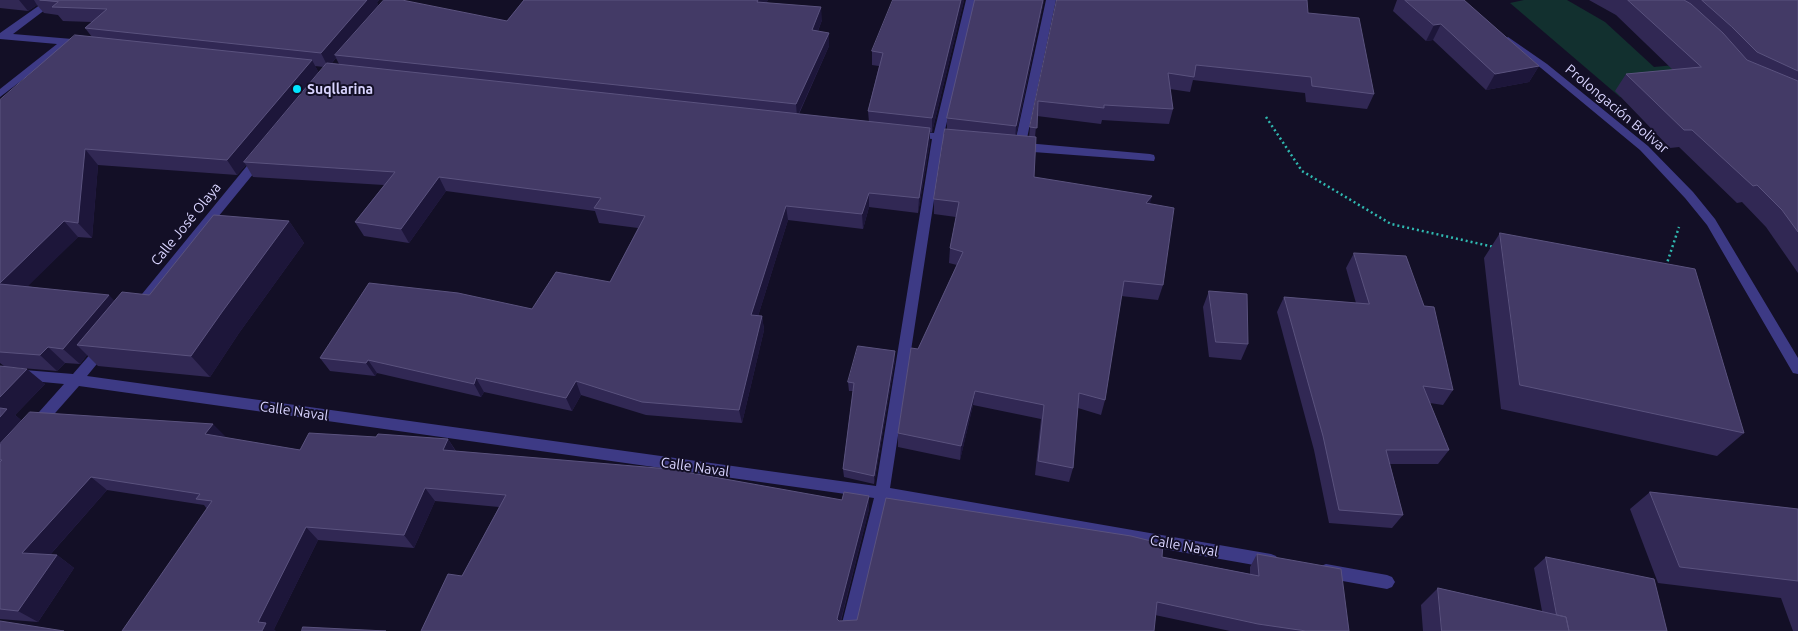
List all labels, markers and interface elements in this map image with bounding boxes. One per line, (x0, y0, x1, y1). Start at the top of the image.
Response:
street label: Prolongación Bolivar (1562, 61, 1672, 157)
place label: Suqllarina (307, 81, 373, 97)
marker: Suqllarina (291, 83, 303, 95)
street label: Calle José Olaya (147, 179, 225, 269)
street label: Calle Naval (259, 398, 329, 424)
street label: Calle Naval (660, 454, 730, 480)
street label: Calle Naval (1149, 532, 1219, 560)

